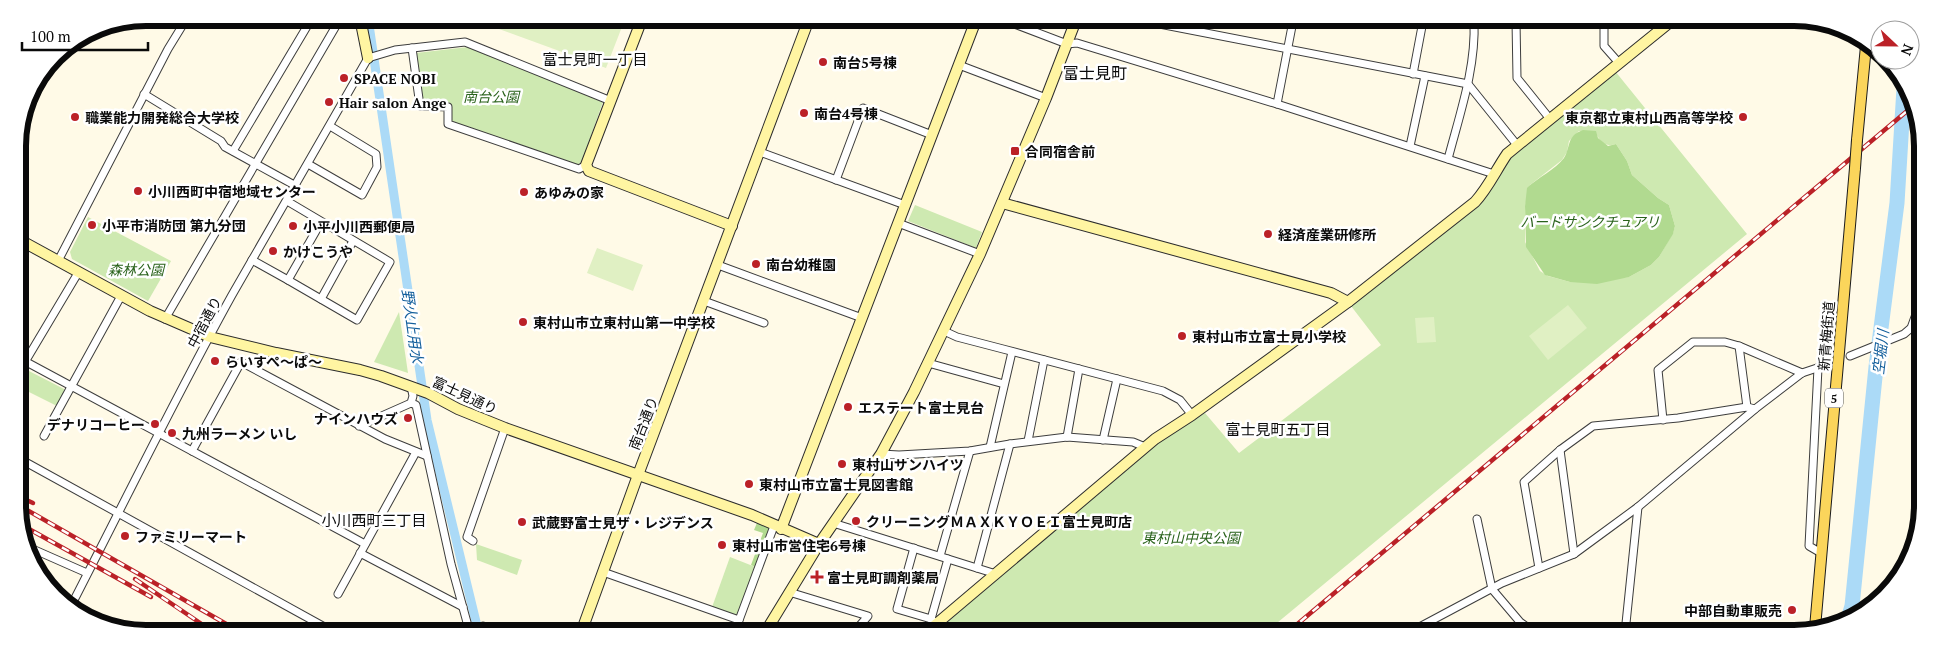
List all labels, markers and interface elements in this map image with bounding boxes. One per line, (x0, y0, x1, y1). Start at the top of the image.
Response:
scale bar (22, 20, 149, 52)
north arrow (1870, 20, 1920, 70)
text: 100 m (30, 26, 71, 46)
text: N (1897, 42, 1918, 59)
district label: 富士見町一丁目 (542, 49, 648, 69)
place label: 南台5号棟 (833, 53, 897, 72)
marker: 南台5号棟 (817, 56, 829, 68)
district label: 富士見町 (1063, 62, 1127, 84)
place label: SPACE NOBI (354, 69, 436, 88)
marker: SPACE NOBI (338, 72, 350, 84)
park label: 南台公園 (463, 87, 521, 106)
place label: Hair salon Ange (339, 93, 447, 112)
marker: Hair salon Ange (323, 96, 335, 108)
place label: 南台4号棟 (814, 104, 878, 123)
marker: 南台4号棟 (798, 107, 810, 119)
place label: 職業能力開発総合大学校 (85, 108, 239, 127)
place label: 東京都立東村山西高等学校 (1565, 108, 1733, 127)
marker: 職業能力開発総合大学校 (69, 111, 81, 123)
marker: 東京都立東村山西高等学校 (1737, 111, 1749, 123)
place label: 合同宿舎前 (1025, 142, 1095, 161)
marker: 合同宿舎前 (1009, 145, 1021, 157)
place label: 小川西町中宿地域センター (148, 182, 316, 201)
place label: あゆみの家 (534, 183, 604, 202)
marker: 小川西町中宿地域センター (132, 185, 144, 197)
marker: あゆみの家 (518, 186, 530, 198)
park label: バードサンクチュアリ (1520, 212, 1660, 231)
place label: 小平市消防団 第九分団 (102, 216, 246, 235)
place label: 小平小川西郵便局 (303, 217, 415, 236)
marker: 小平市消防団 第九分団 (86, 219, 98, 231)
marker: 小平小川西郵便局 (287, 220, 299, 232)
place label: 経済産業研修所 (1278, 225, 1376, 244)
marker: 経済産業研修所 (1262, 228, 1274, 240)
place label: かけこうや (283, 242, 353, 261)
marker: かけこうや (267, 245, 279, 257)
place label: 南台幼稚園 (766, 255, 836, 274)
marker: 南台幼稚園 (750, 258, 762, 270)
park label: 森林公園 (108, 260, 166, 279)
water label: 野火止用水 (398, 287, 428, 367)
street label: 中宿通り (182, 293, 226, 351)
street label: 新青梅街道 (1813, 300, 1839, 372)
place label: 東村山市立東村山第一中学校 (533, 313, 715, 332)
marker: 東村山市立東村山第一中学校 (517, 316, 529, 328)
water label: 空堀川 (1867, 326, 1893, 376)
place label: 東村山市立富士見小学校 (1192, 327, 1346, 346)
marker: 東村山市立富士見小学校 (1176, 330, 1188, 342)
place label: らいすぺ～ぱ～ (225, 352, 322, 371)
marker: らいすぺ～ぱ～ (209, 355, 221, 367)
street label: 富士見通り (429, 372, 501, 418)
road number: 5 (1825, 388, 1843, 408)
street label: 南台通り (624, 393, 662, 453)
place label: エステート富士見台 (858, 398, 984, 417)
marker: エステート富士見台 (842, 401, 854, 413)
place label: ナインハウズ (314, 409, 398, 428)
marker: ナインハウズ (402, 412, 414, 424)
place label: デナリコーヒー (47, 415, 145, 434)
marker: デナリコーヒー (149, 418, 161, 430)
district label: 富士見町五丁目 (1225, 419, 1331, 439)
place label: 九州ラーメン いし (182, 424, 297, 443)
marker: 九州ラーメン いし (166, 427, 178, 439)
place label: 東村山サンハイツ (852, 455, 964, 474)
marker: 東村山サンハイツ (836, 458, 848, 470)
place label: 東村山市立富士見図書館 (759, 475, 913, 494)
marker: 東村山市立富士見図書館 (743, 478, 755, 490)
district label: 小川西町三丁目 (321, 510, 427, 530)
place label: クリーニングＭＡＸＫＹＯＥＩ富士見町店 (866, 512, 1132, 531)
place label: 武蔵野富士見ザ・レジデンス (532, 513, 714, 532)
marker: クリーニングＭＡＸＫＹＯＥＩ富士見町店 (850, 515, 862, 527)
marker: 武蔵野富士見ザ・レジデンス (516, 516, 528, 528)
place label: ファミリーマート (135, 527, 247, 546)
park label: 東村山中央公園 (1142, 528, 1242, 547)
marker: ファミリーマート (119, 530, 131, 542)
place label: 東村山市営住宅6号棟 (732, 536, 866, 555)
marker: 東村山市営住宅6号棟 (716, 539, 728, 551)
place label: 富士見町調剤薬局 (827, 568, 939, 587)
marker: 富士見町調剤薬局 (811, 571, 823, 583)
place label: 中部自動車販売 (1684, 601, 1782, 620)
marker: 中部自動車販売 (1786, 604, 1798, 616)

